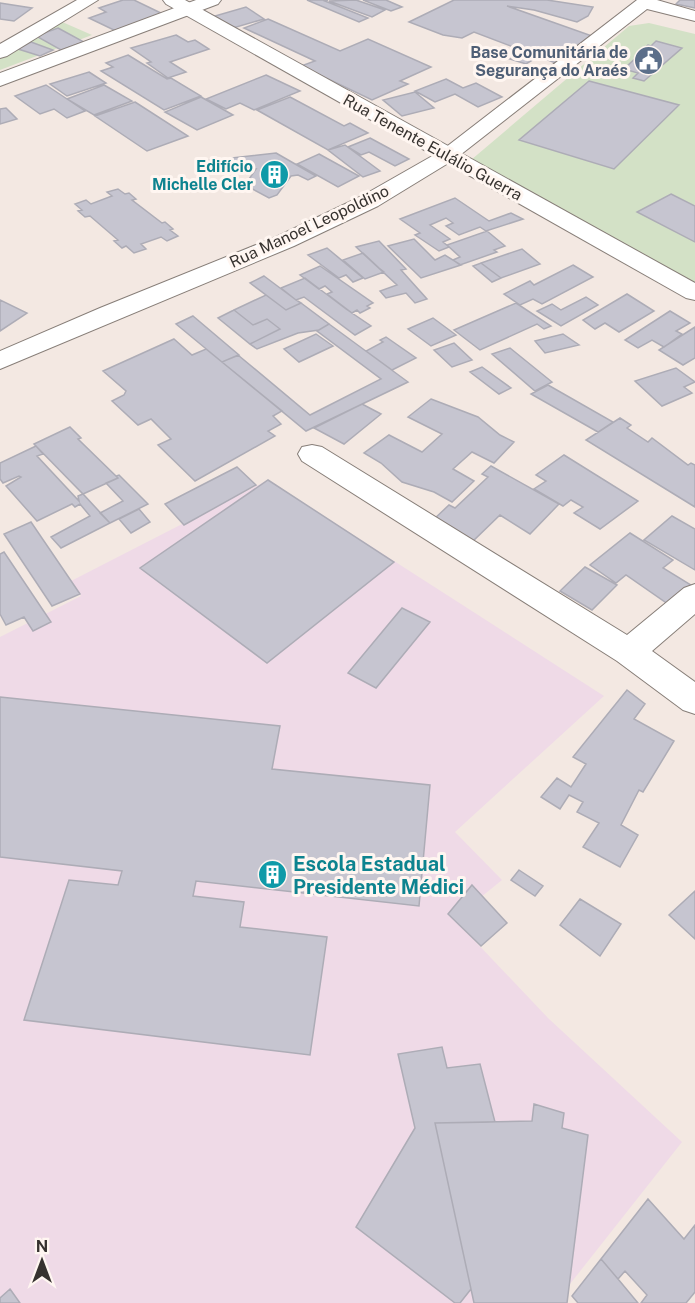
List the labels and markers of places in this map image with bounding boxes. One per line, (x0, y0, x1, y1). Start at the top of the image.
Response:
place label: Base Comunitária de Segurança do Araés (470, 43, 628, 80)
public building icon: Base Comunitária de Segurança do Araés (633, 45, 665, 77)
place label: Edifício Michelle Cler (152, 157, 253, 194)
building icon: Edifício Michelle Cler (258, 159, 290, 191)
place label: Escola Estadual Presidente Médici (293, 852, 464, 899)
building icon: Escola Estadual Presidente Médici (256, 859, 288, 891)

